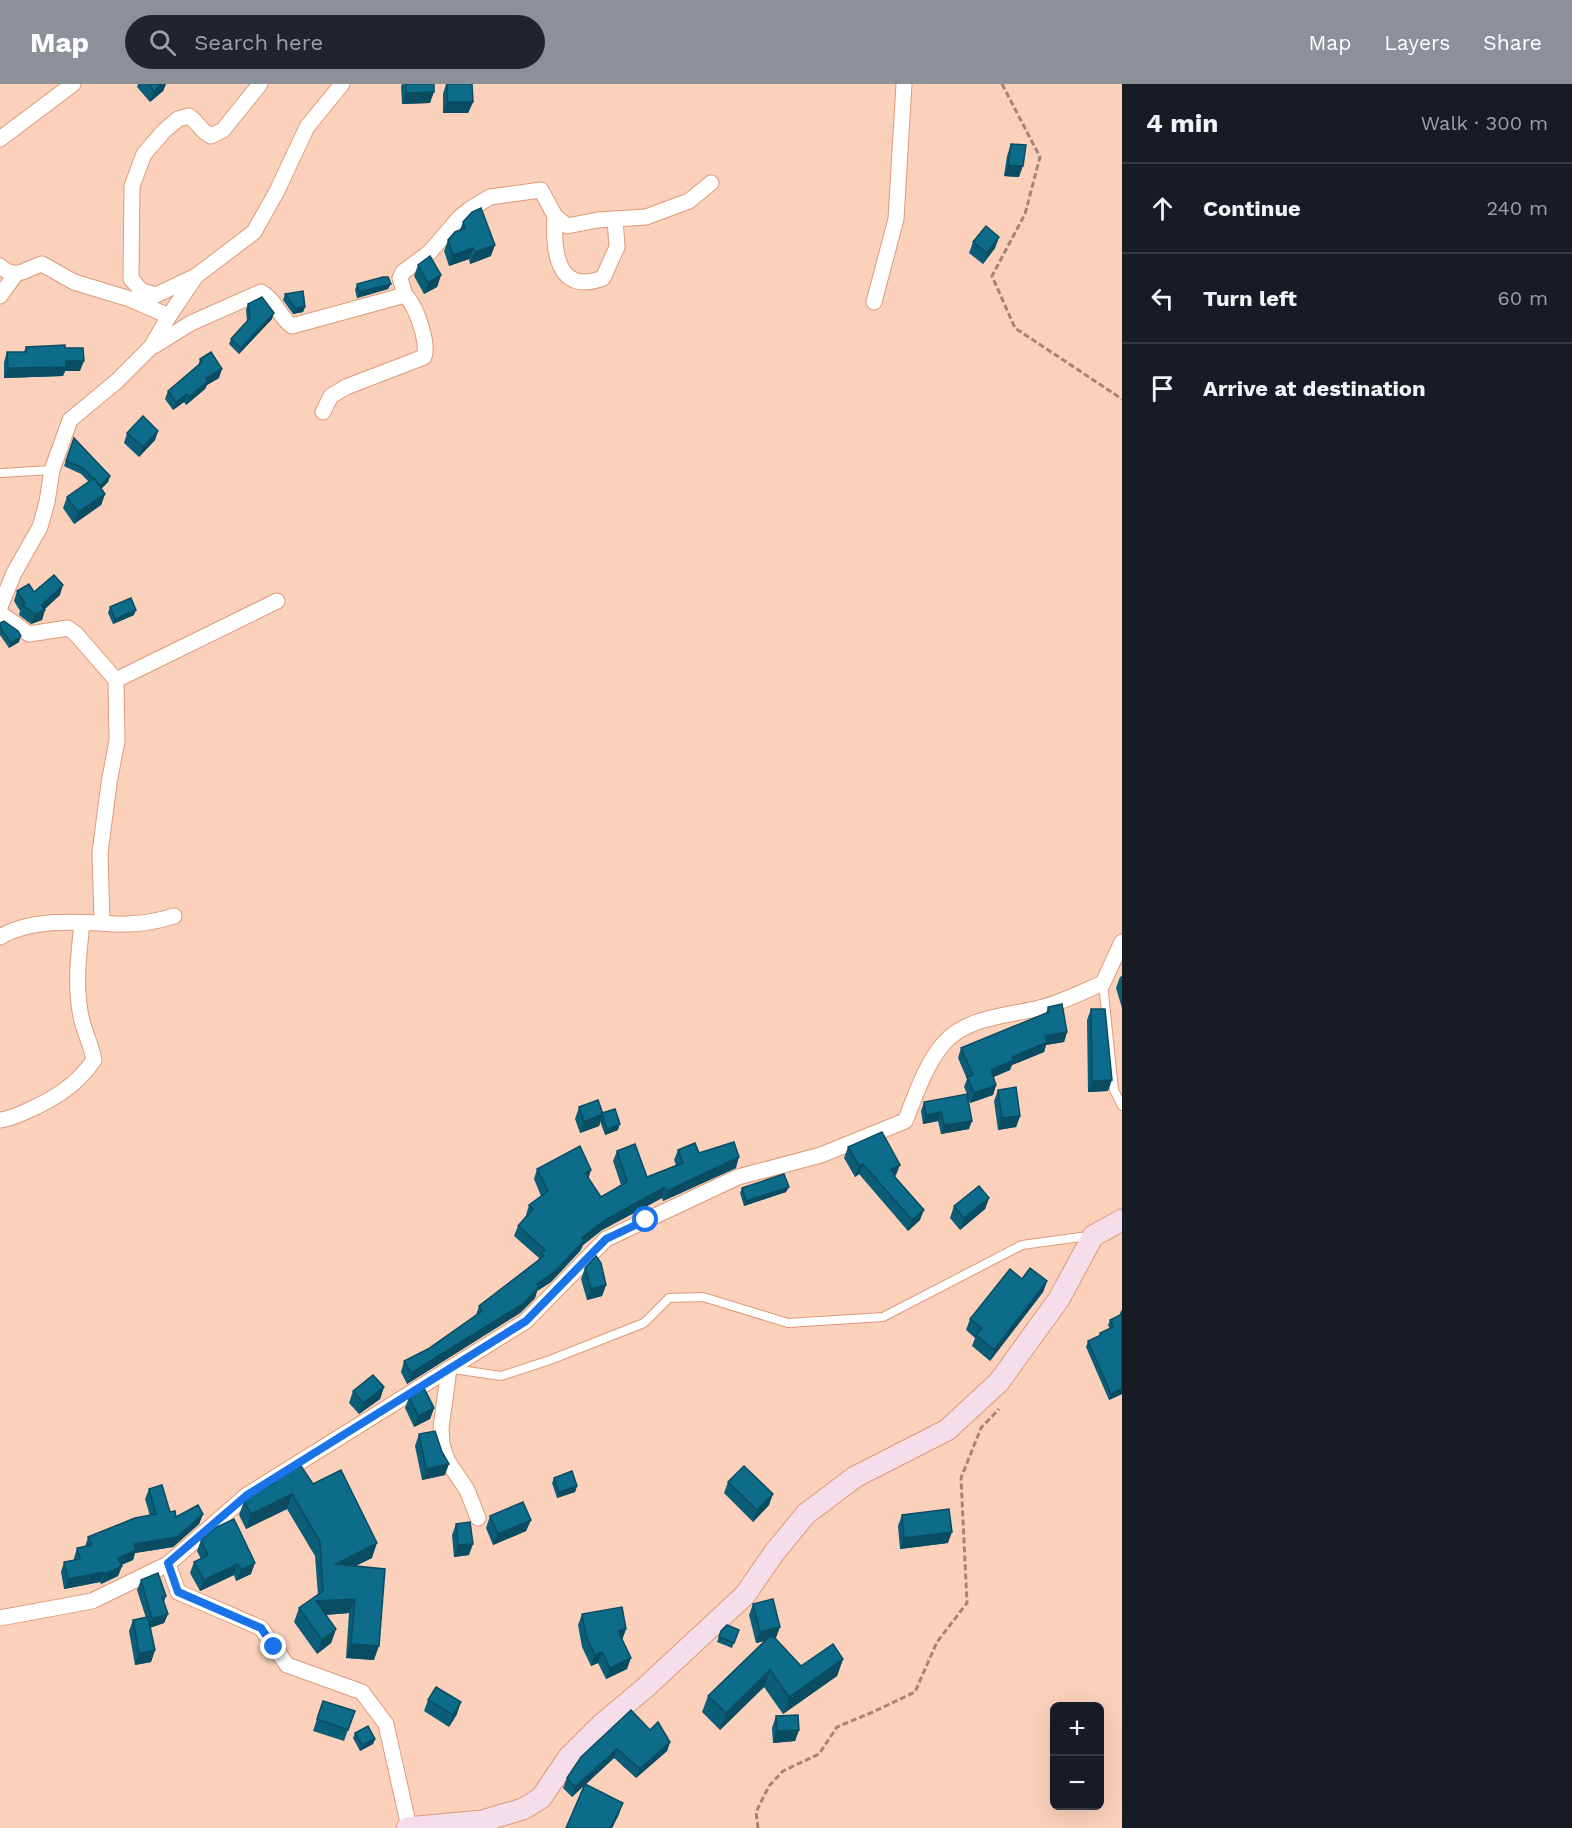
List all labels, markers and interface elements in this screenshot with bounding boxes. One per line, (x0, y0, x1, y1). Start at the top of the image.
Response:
search box (125, 15, 545, 69)
text: Map (30, 26, 89, 59)
icon: search (146, 26, 179, 59)
text: Search here (194, 30, 323, 55)
text: Map (1308, 30, 1351, 55)
text: Layers (1384, 30, 1450, 55)
text: Share (1483, 30, 1542, 55)
text: 4 min (1146, 108, 1218, 138)
text: Walk · 300 m (1421, 111, 1548, 135)
icon: ahead (1146, 192, 1179, 225)
text: Continue (1203, 196, 1301, 221)
text: 240 m (1486, 196, 1548, 220)
icon: left (1146, 282, 1179, 315)
text: Turn left (1203, 286, 1297, 311)
text: 60 m (1498, 286, 1548, 310)
icon: arrive (1146, 372, 1179, 405)
text: Arrive at destination (1203, 376, 1426, 401)
route start (632, 1206, 658, 1232)
route end (260, 1633, 286, 1659)
map controls (1050, 1702, 1104, 1810)
button: + (1050, 1702, 1104, 1756)
button: − (1050, 1756, 1104, 1810)

